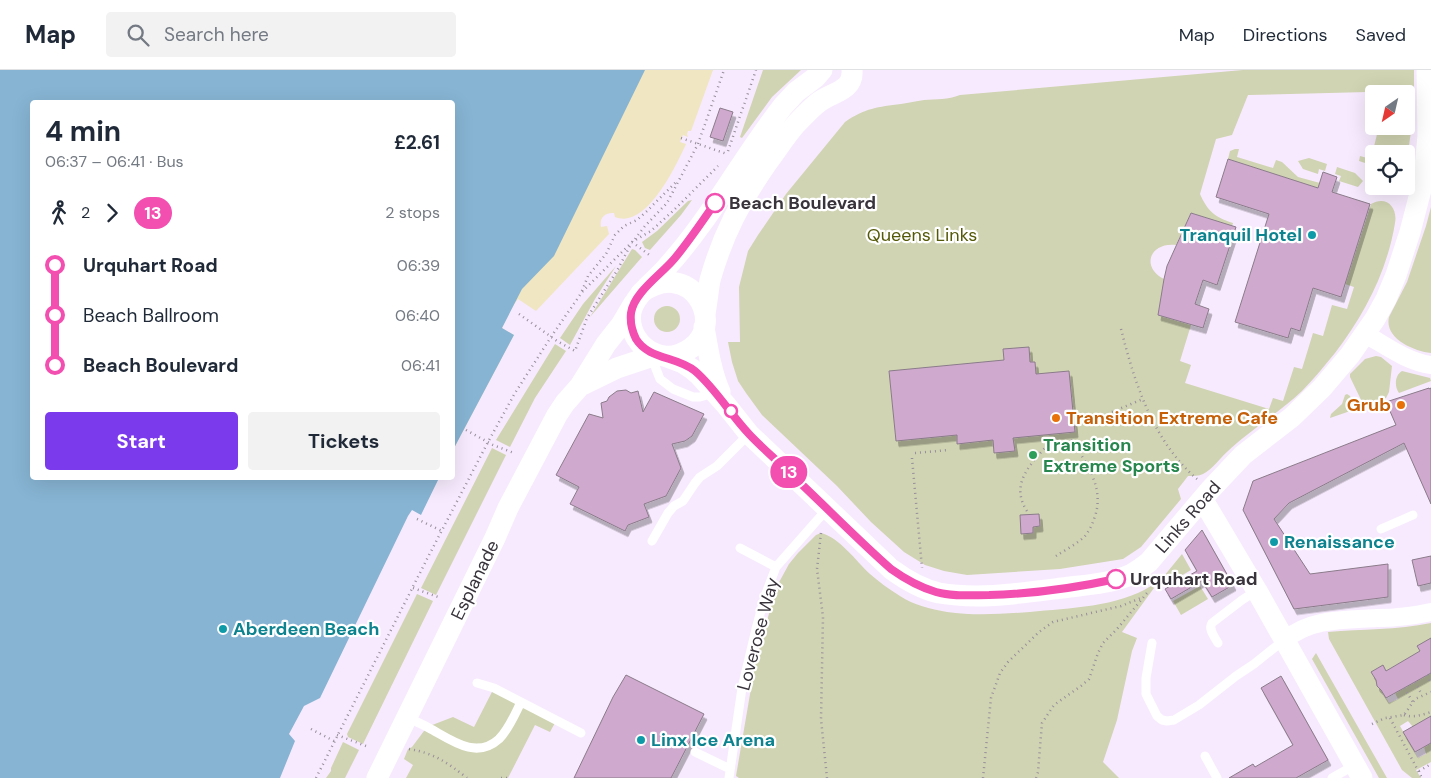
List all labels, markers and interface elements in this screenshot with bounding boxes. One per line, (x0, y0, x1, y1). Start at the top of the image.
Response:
search box (106, 12, 456, 57)
text: Map (25, 19, 76, 50)
icon: search (124, 21, 152, 49)
text: Search here (164, 22, 269, 47)
text: Map (1179, 23, 1215, 47)
text: Directions (1243, 23, 1328, 47)
text: Saved (1356, 23, 1406, 47)
north arrow (1365, 85, 1415, 135)
map controls (1365, 85, 1415, 195)
text: 4 min (45, 113, 121, 150)
text: £2.61 (394, 130, 440, 155)
button: locate (1365, 145, 1415, 195)
text: 06:37 – 06:41 · Bus (45, 151, 184, 172)
place label: Beach Boulevard (729, 191, 876, 215)
marker: Beach Boulevard (705, 193, 725, 213)
icon: walk (45, 199, 73, 227)
icon: forward (98, 199, 126, 227)
text: 13 (144, 201, 162, 225)
text: 2 (81, 202, 90, 223)
text: 2 stops (385, 202, 440, 223)
park label: Queens Links (867, 223, 977, 247)
place label: Tranquil Hotel (1180, 223, 1302, 247)
marker: Tranquil Hotel (1306, 229, 1318, 241)
text: Urquhart Road (83, 253, 218, 278)
text: 06:39 (397, 255, 440, 276)
text: Beach Ballroom (83, 303, 219, 328)
text: 06:40 (395, 305, 440, 326)
text: Beach Boulevard (83, 353, 238, 378)
text: 06:41 (401, 355, 440, 376)
place label: Grub (1347, 393, 1391, 417)
marker: Grub (1395, 399, 1407, 411)
unlabelled marker (724, 404, 738, 418)
place label: Transition Extreme Cafe (1066, 406, 1278, 430)
button: Start (45, 412, 238, 470)
button: Tickets (248, 412, 440, 470)
marker: Transition Extreme Cafe (1050, 412, 1062, 424)
place label: Transition Extreme Sports (1043, 433, 1180, 478)
marker: Transition Extreme Sports (1027, 449, 1039, 461)
line badge: 13 (766, 456, 812, 488)
text: 13 (780, 460, 798, 484)
street label: Links Road (1150, 476, 1226, 558)
place label: Renaissance (1284, 530, 1395, 554)
street label: Esplanade (445, 536, 505, 624)
marker: Renaissance (1268, 536, 1280, 548)
place label: Urquhart Road (1130, 567, 1258, 591)
marker: Urquhart Road (1106, 569, 1126, 589)
street label: Loverose Way (731, 575, 785, 693)
place label: Aberdeen Beach (233, 617, 379, 641)
marker: Aberdeen Beach (217, 623, 229, 635)
place label: Linx Ice Arena (651, 728, 775, 752)
marker: Linx Ice Arena (635, 734, 647, 746)

